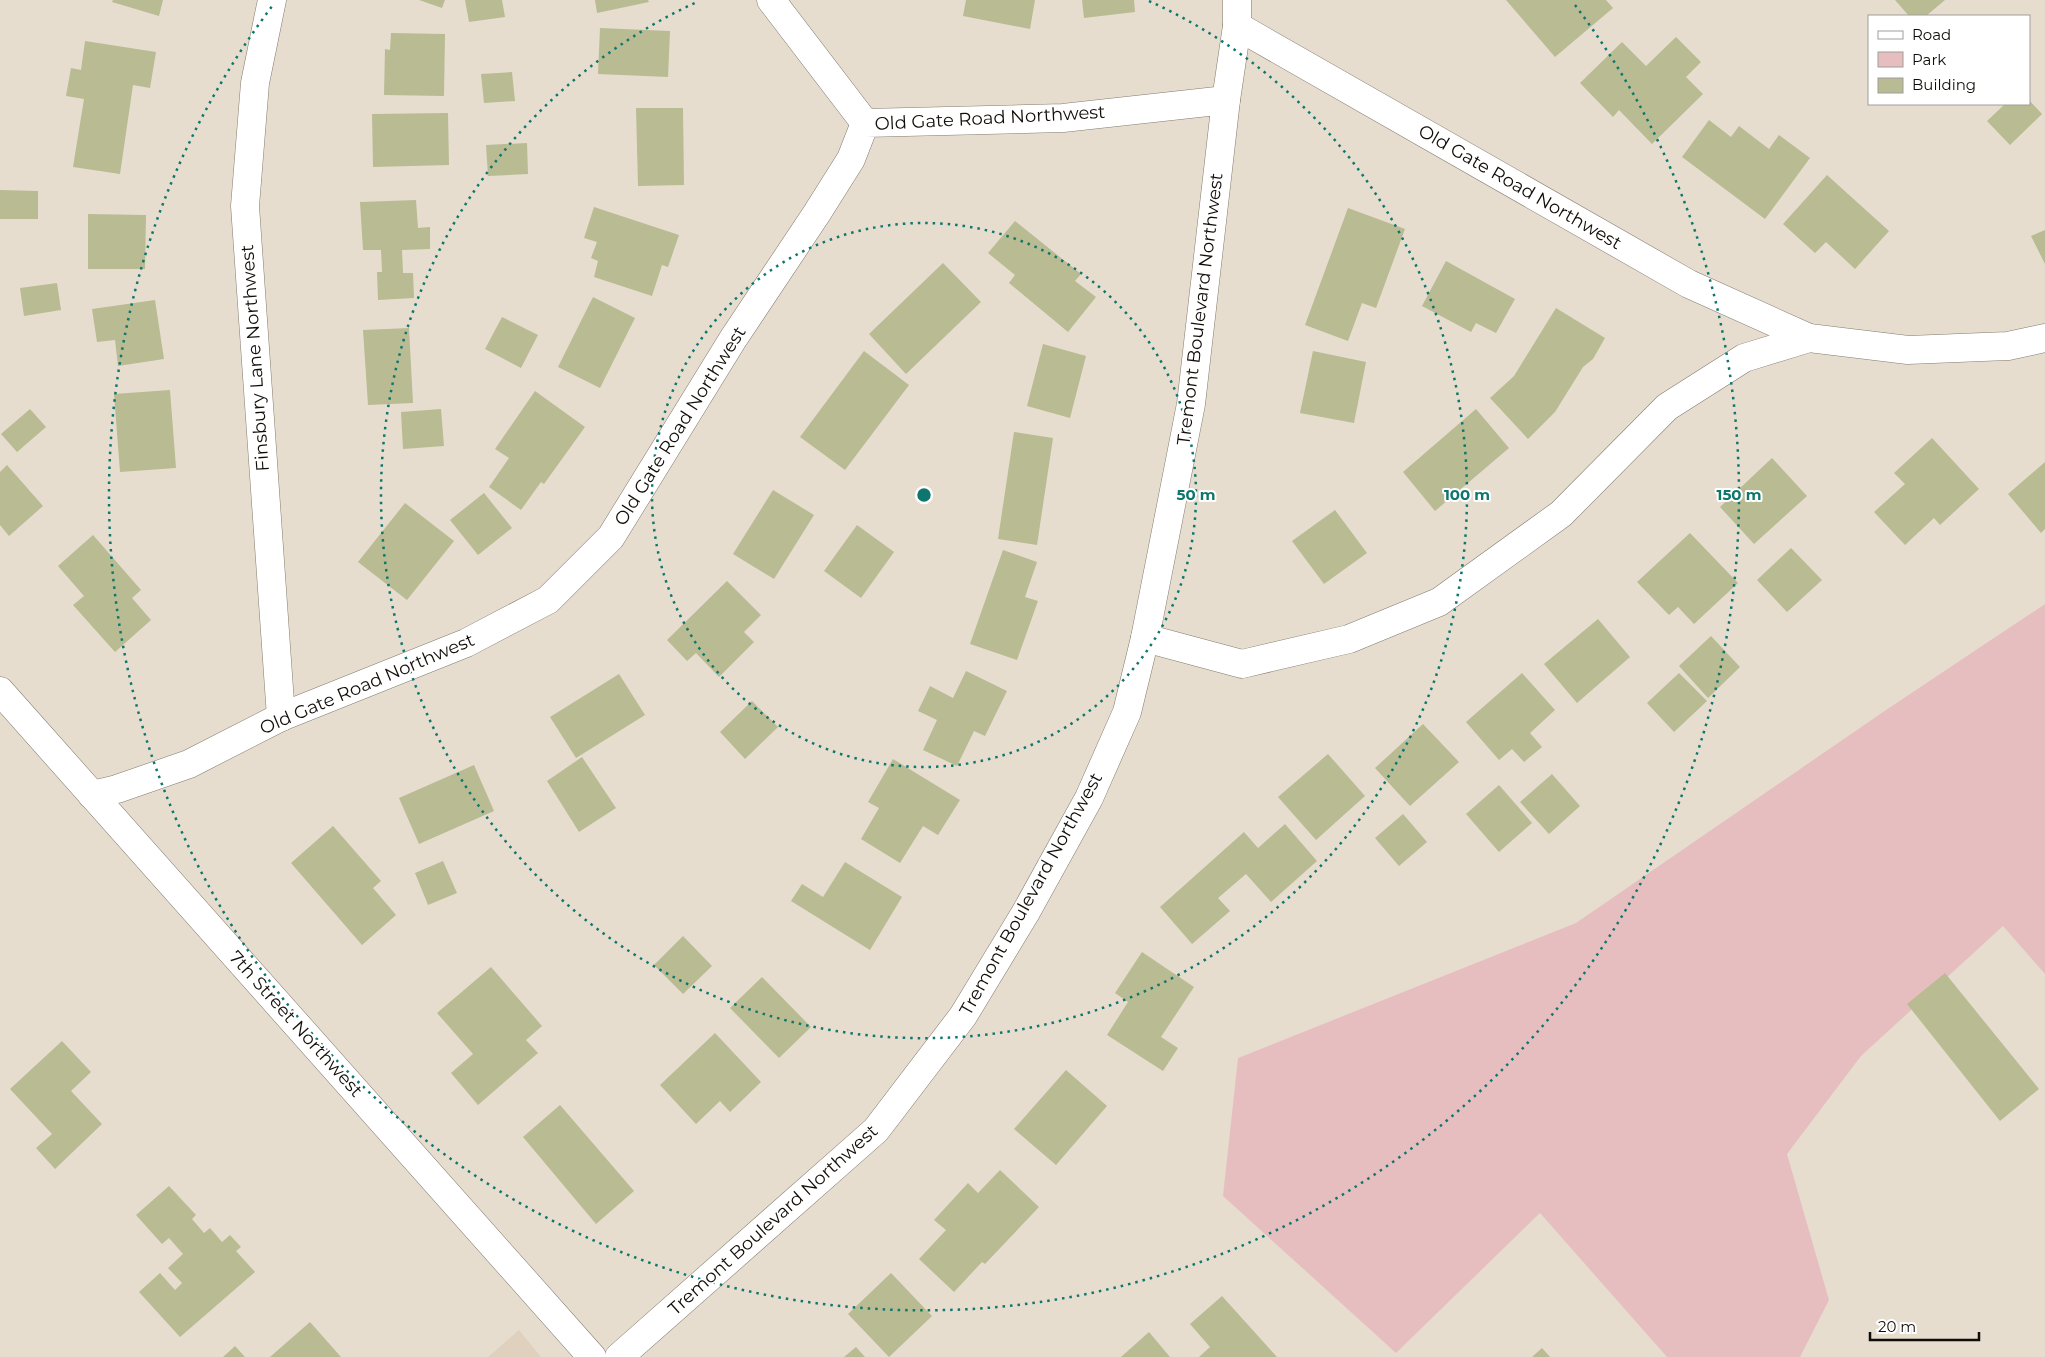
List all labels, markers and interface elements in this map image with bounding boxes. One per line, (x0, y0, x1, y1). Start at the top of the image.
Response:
legend (1868, 15, 2030, 105)
text: Road (1912, 25, 1951, 44)
text: Park (1912, 50, 1946, 69)
text: Building (1912, 75, 1976, 94)
street label: Old Gate Road Northwest (874, 101, 1106, 135)
street label: Old Gate Road Northwest (1414, 120, 1626, 254)
street label: Tremont Boulevard Northwest (1172, 172, 1228, 446)
street label: Finsbury Lane Northwest (236, 244, 274, 472)
street label: Old Gate Road Northwest (609, 322, 751, 530)
text: 50 m (1176, 485, 1216, 504)
text: 100 m (1444, 485, 1490, 504)
text: 150 m (1717, 485, 1761, 504)
centre of rings (915, 486, 933, 504)
street label: Old Gate Road Northwest (256, 629, 478, 739)
street label: Tremont Boulevard Northwest (955, 769, 1107, 1019)
street label: 7th Street Northwest (225, 946, 367, 1102)
street label: Tremont Boulevard Northwest (664, 1120, 882, 1320)
scale bar (1870, 1310, 1979, 1342)
text: 20 m (1878, 1317, 1916, 1336)

